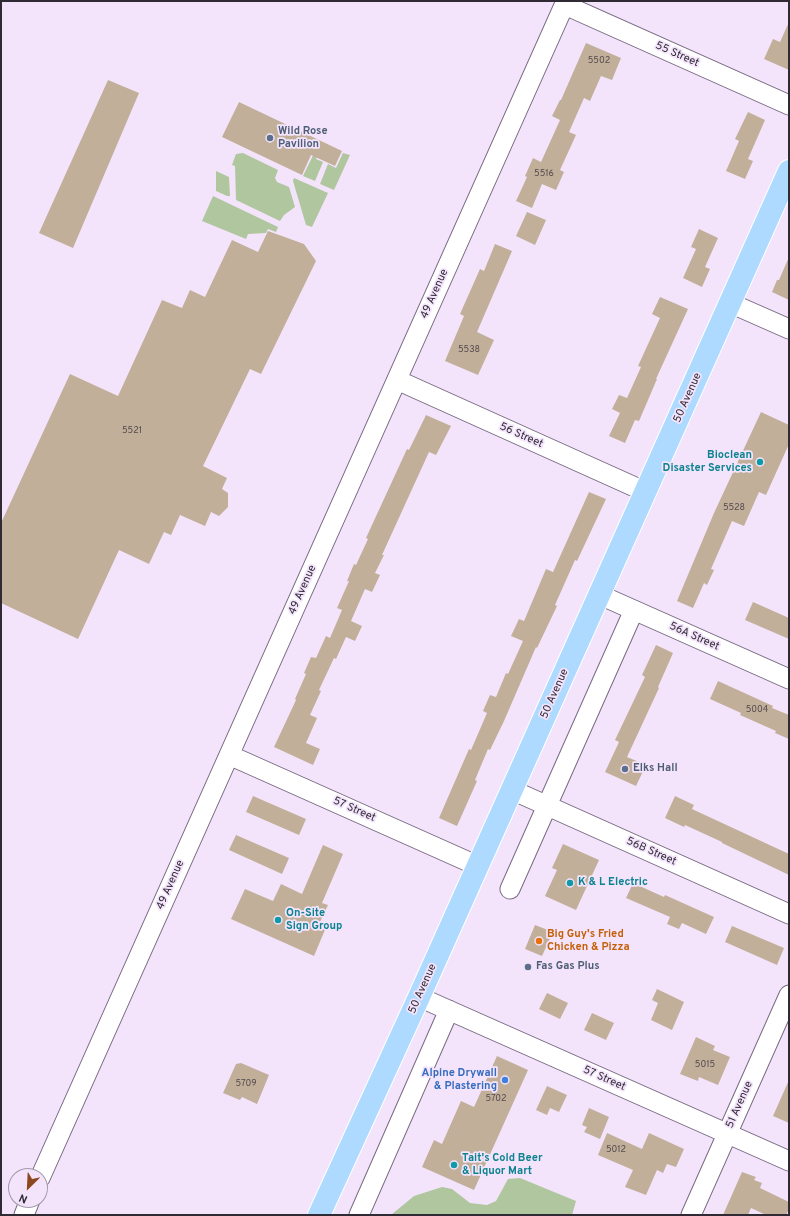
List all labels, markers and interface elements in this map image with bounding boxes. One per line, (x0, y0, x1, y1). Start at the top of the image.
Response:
street label: 55 Street (653, 40, 701, 70)
house number: 5502 (588, 56, 610, 66)
place label: Wild Rose Pavilion (278, 125, 328, 151)
marker: Wild Rose Pavilion (265, 133, 275, 143)
house number: 5516 (534, 169, 554, 179)
street label: 49 Avenue (418, 267, 452, 321)
house number: 5538 (458, 345, 480, 355)
street label: 50 Avenue (671, 371, 705, 425)
street label: 56 Street (497, 421, 545, 451)
house number: 5521 (122, 426, 142, 436)
place label: Bioclean Disaster Services (663, 449, 752, 475)
marker: Bioclean Disaster Services (755, 457, 765, 467)
house number: 5528 (723, 503, 745, 513)
street label: 49 Avenue (286, 563, 320, 617)
street label: 56A Street (667, 620, 721, 654)
street label: 50 Avenue (538, 667, 572, 721)
house number: 5004 (746, 705, 768, 715)
place label: Elks Hall (633, 762, 678, 776)
marker: Elks Hall (620, 764, 630, 774)
street label: 57 Street (331, 795, 377, 825)
street label: 56B Street (624, 835, 678, 869)
street label: 49 Avenue (154, 858, 188, 912)
place label: K & L Electric (578, 876, 648, 890)
marker: K & L Electric (565, 878, 575, 888)
place label: On-Site Sign Group (286, 907, 342, 933)
marker: On-Site Sign Group (273, 915, 283, 925)
place label: Big Guy's Fried Chicken & Pizza (547, 928, 630, 954)
marker: Big Guy's Fried Chicken & Pizza (534, 936, 544, 946)
place label: Fas Gas Plus (536, 960, 600, 974)
street label: 50 Avenue (406, 962, 440, 1016)
marker: Fas Gas Plus (523, 962, 533, 972)
house number: 5015 (695, 1060, 715, 1070)
street label: 57 Street (581, 1064, 627, 1094)
place label: Alpine Drywall & Plastering (422, 1067, 497, 1093)
marker: Alpine Drywall & Plastering (500, 1075, 510, 1085)
house number: 5709 (235, 1079, 257, 1089)
street label: 51 Avenue (724, 1079, 756, 1131)
house number: 5702 (485, 1094, 507, 1104)
house number: 5012 (606, 1145, 626, 1155)
place label: Tait's Cold Beer & Liquor Mart (462, 1152, 543, 1178)
marker: Tait's Cold Beer & Liquor Mart (449, 1160, 459, 1170)
north arrow (8, 1168, 48, 1208)
text: N (17, 1190, 30, 1206)

